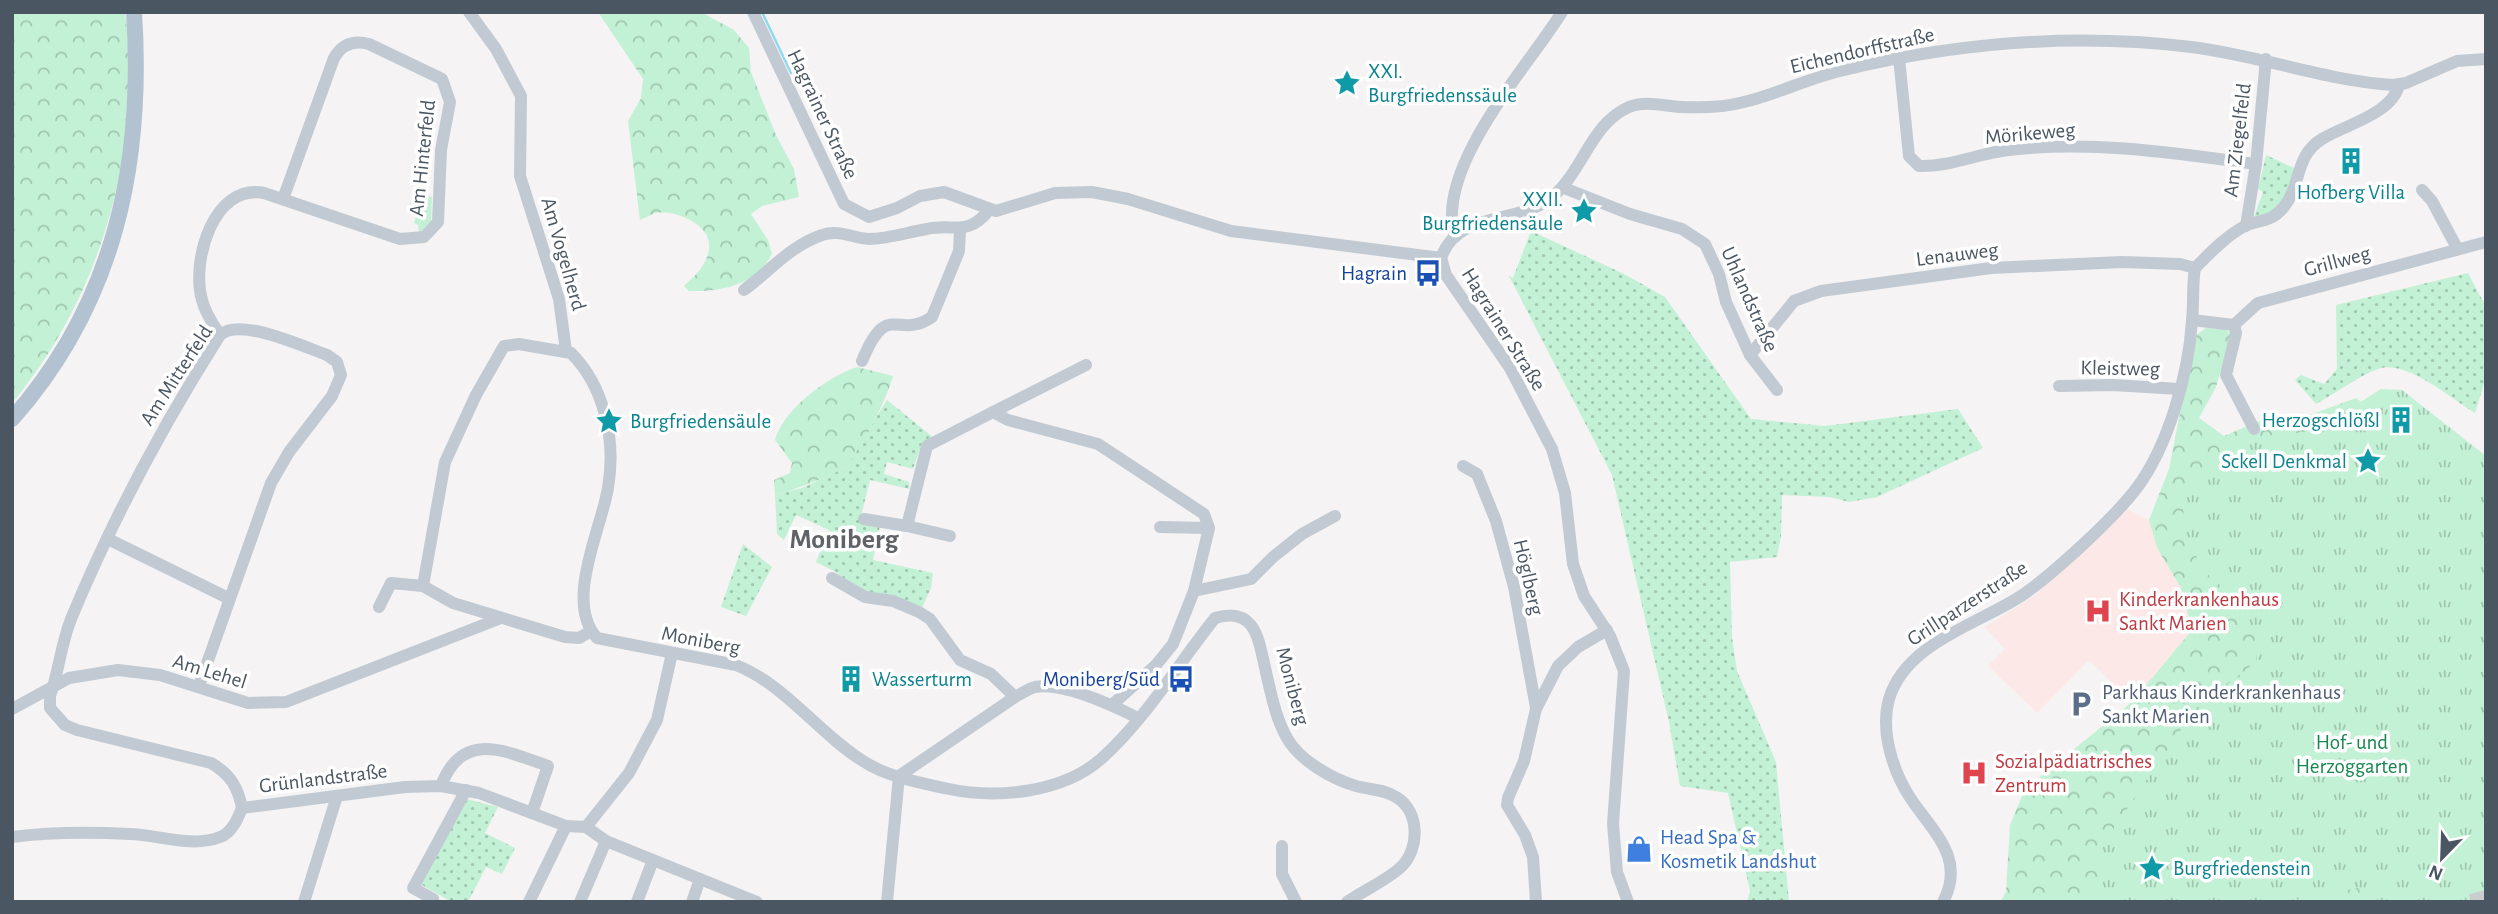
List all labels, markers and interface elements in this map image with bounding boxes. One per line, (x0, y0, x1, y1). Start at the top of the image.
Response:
street label: Eichendorffstraße (1788, 24, 1936, 77)
street label: Hagrainer Straße (783, 46, 862, 182)
place label: XXI. Burgfriedenssäule (1368, 61, 1517, 106)
place icon: XXI. Burgfriedenssäule (1332, 68, 1362, 98)
street label: Am Ziegelfeld (2220, 82, 2255, 198)
street label: Am Hinterfeld (406, 99, 439, 217)
street label: Mörikeweg (1984, 119, 2077, 148)
building icon: Hofberg Villa (2336, 146, 2366, 176)
place label: Hofberg Villa (2297, 182, 2406, 203)
place label: XXII. Burgfriedensäule (1422, 189, 1563, 234)
street label: Am Vogelherd (537, 195, 590, 313)
place icon: XXII. Burgfriedensäule (1569, 196, 1599, 226)
street label: Lenauweg (1915, 239, 2000, 270)
street label: Grillweg (2302, 242, 2373, 280)
street label: Uhlandstraße (1717, 244, 1782, 355)
bus stop icon: Hagrain (1413, 258, 1443, 288)
place label: Hagrain (1341, 263, 1407, 284)
street label: Hagrainer Straße (1458, 264, 1550, 394)
street label: Am Mitterfeld (136, 321, 217, 429)
street label: Kleistweg (2080, 357, 2161, 380)
building icon: Herzogschlößl (2386, 405, 2416, 435)
place icon: Burgfriedensäule (594, 406, 624, 436)
place label: Herzogschlößl (2262, 410, 2380, 431)
place label: Burgfriedensäule (630, 411, 771, 432)
place icon: Sckell Denkmal (2353, 446, 2383, 476)
place label: Sckell Denkmal (2221, 451, 2347, 472)
district label: Moniberg (789, 526, 900, 554)
street label: Höglberg (1510, 537, 1548, 618)
street label: Grillparzerstraße (1904, 557, 2031, 650)
place label: Kinderkrankenhaus Sankt Marien (2119, 589, 2279, 634)
hospital icon: Kinderkrankenhaus Sankt Marien (2083, 596, 2113, 626)
street label: Moniberg (660, 623, 743, 659)
street label: Moniberg (1272, 645, 1313, 728)
street label: Am Lehel (170, 650, 249, 693)
building icon: Wasserturm (836, 664, 866, 694)
bus stop icon: Moniberg/Süd (1166, 664, 1196, 694)
place label: Wasserturm (872, 669, 972, 690)
place label: Moniberg/Süd (1043, 669, 1160, 690)
place label: Parkhaus Kinderkrankenhaus Sankt Marien (2102, 682, 2341, 727)
parking icon: Parkhaus Kinderkrankenhaus Sankt Marien (2066, 689, 2096, 719)
park label: Hof- und Herzoggarten (2296, 732, 2408, 777)
place label: Sozialpädiatrisches Zentrum (1995, 751, 2152, 796)
hospital icon: Sozialpädiatrisches Zentrum (1959, 758, 1989, 788)
street label: Grünlandstraße (258, 760, 388, 797)
north arrow (2407, 823, 2477, 893)
place label: Head Spa & Kosmetik Landshut (1660, 827, 1817, 872)
shop icon: Head Spa & Kosmetik Landshut (1624, 834, 1654, 864)
place icon: Burgfriedenstein (2137, 853, 2167, 883)
place label: Burgfriedenstein (2173, 858, 2311, 879)
text: N (2426, 861, 2446, 884)

